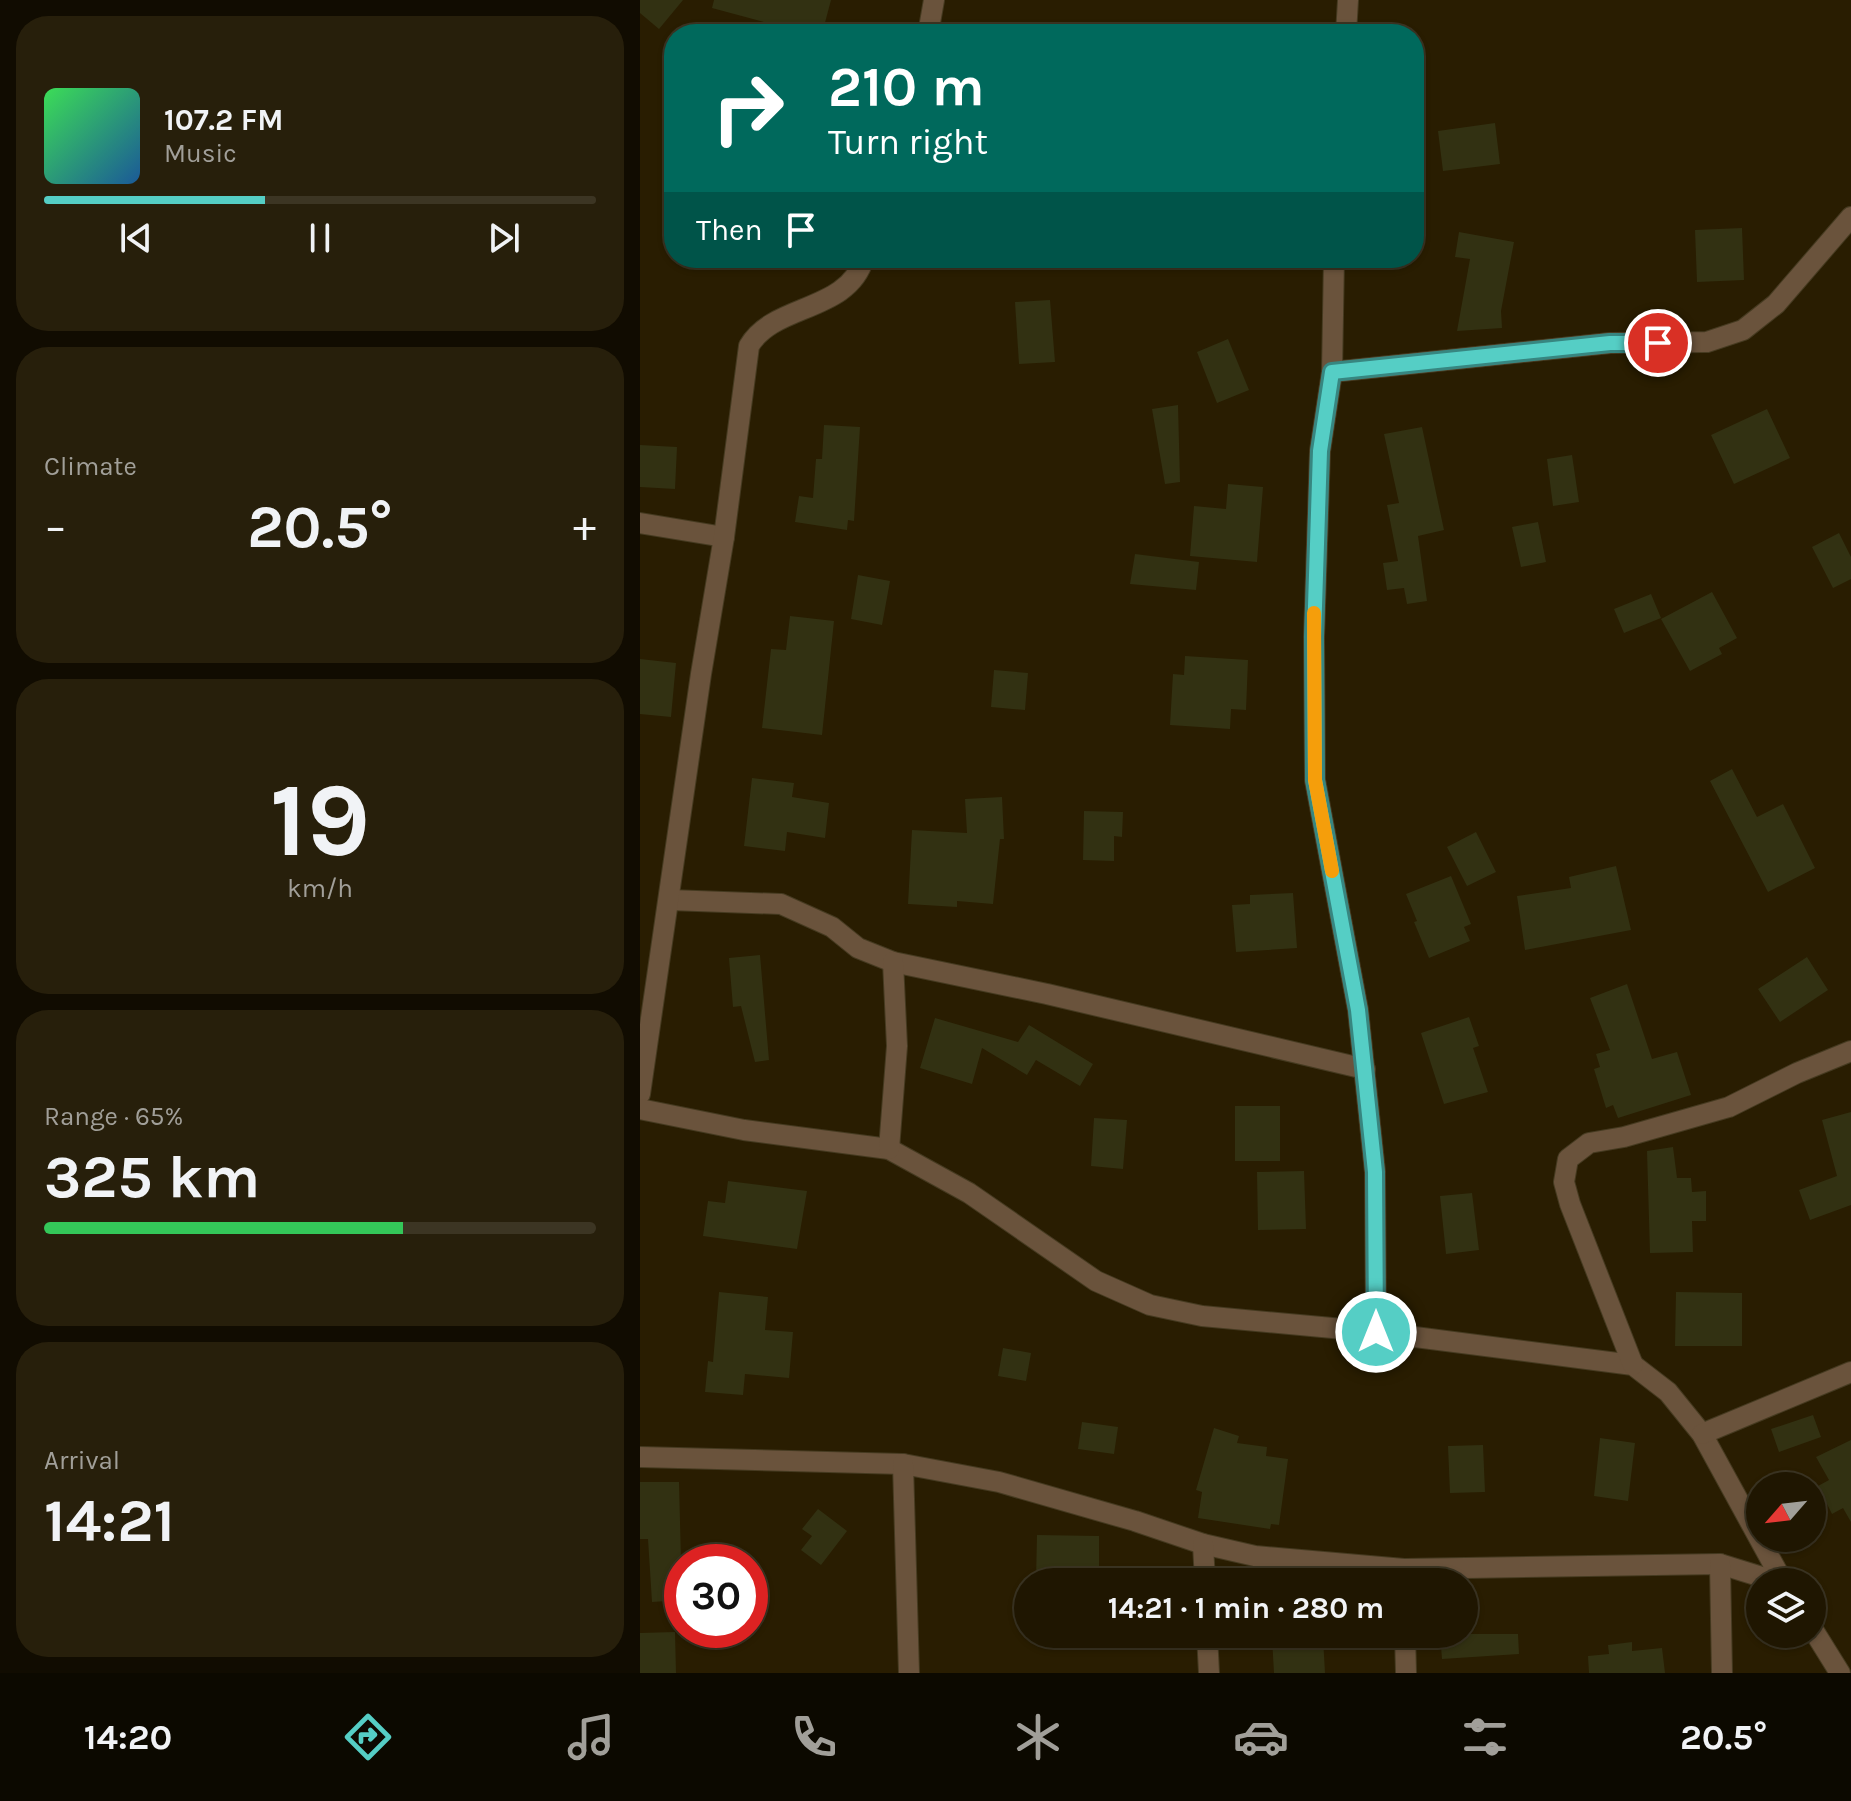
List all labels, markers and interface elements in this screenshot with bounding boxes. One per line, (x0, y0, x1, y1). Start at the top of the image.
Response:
text: 210 m (828, 54, 985, 119)
icon: right (696, 56, 800, 160)
text: 107.2 FM (164, 102, 283, 138)
text: Turn right (828, 121, 988, 163)
text: Music (164, 138, 237, 169)
icon: arrive (779, 208, 823, 252)
text: Then (696, 212, 763, 248)
icon: previous (114, 216, 158, 260)
icon: pause (298, 216, 342, 260)
icon: next (482, 216, 526, 260)
pin (1624, 309, 1692, 377)
icon: arrive (1636, 321, 1680, 365)
text: Climate (44, 451, 137, 482)
text: 20.5° (247, 492, 393, 562)
text: − (44, 501, 67, 552)
text: + (573, 501, 596, 552)
text: 19 (270, 760, 370, 881)
text: km/h (287, 873, 353, 904)
text: Range · 65% (44, 1101, 183, 1132)
text: 325 km (44, 1142, 260, 1212)
position arrow (1334, 1290, 1418, 1374)
text: Arrival (44, 1445, 120, 1476)
north arrow (1746, 1472, 1826, 1552)
map controls (1746, 1472, 1826, 1648)
text: 14:21 (44, 1486, 175, 1556)
speed limit sign: 30 (664, 1544, 768, 1648)
button: layers (1746, 1568, 1826, 1648)
text: 14:21 · 1 min · 280 m (1108, 1590, 1384, 1626)
icon: directions (340, 1709, 396, 1765)
icon: music (563, 1709, 619, 1765)
icon: phone (786, 1709, 842, 1765)
icon: climate (1010, 1709, 1066, 1765)
icon: car (1233, 1709, 1289, 1765)
icon: filters (1457, 1709, 1513, 1765)
text: 14:20 (84, 1716, 172, 1758)
text: 20.5° (1680, 1716, 1767, 1758)

